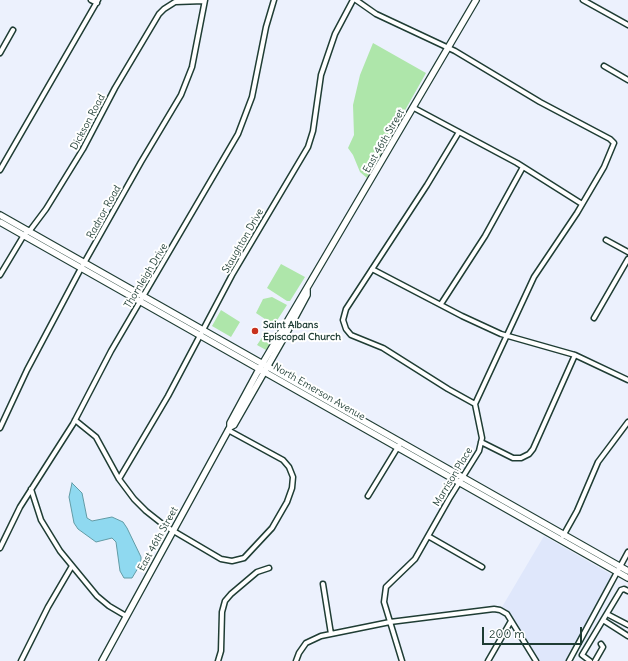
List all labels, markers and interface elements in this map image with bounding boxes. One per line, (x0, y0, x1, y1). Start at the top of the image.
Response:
street label: Dickson Road (68, 92, 108, 152)
street label: East 46th Street (361, 107, 407, 175)
street label: Radnor Road (84, 183, 124, 241)
street label: Staughton Drive (220, 207, 266, 275)
street label: Thornleigh Drive (122, 241, 170, 311)
place label: Saint Albans Episcopal Church (263, 319, 341, 342)
marker: Saint Albans Episcopal Church (250, 326, 260, 336)
street label: North Emerson Avenue (271, 361, 367, 423)
street label: Marrison Place (431, 445, 475, 509)
street label: East 46th Street (135, 505, 181, 573)
scale bar (484, 619, 584, 645)
text: 200 m (489, 626, 525, 641)

